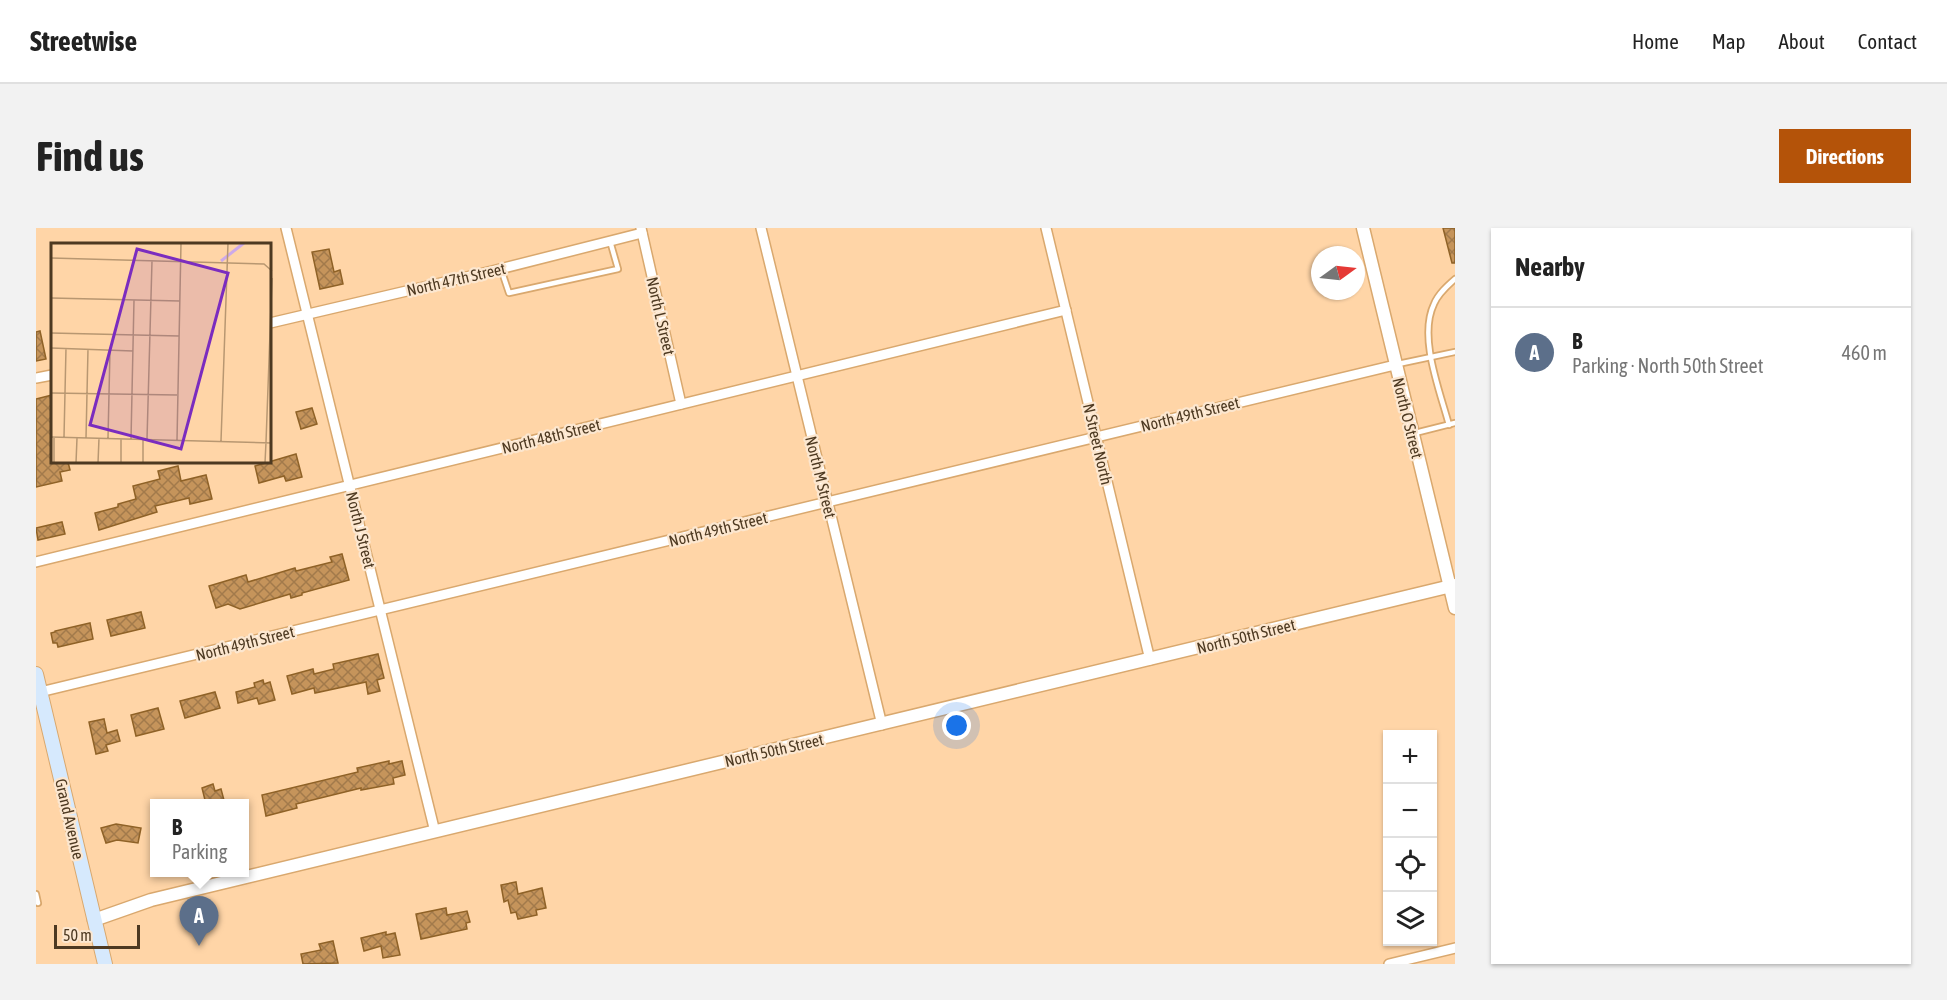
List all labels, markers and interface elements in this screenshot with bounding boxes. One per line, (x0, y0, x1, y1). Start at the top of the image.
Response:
text: Streetwise (30, 25, 137, 57)
text: Home (1632, 29, 1679, 53)
text: Map (1712, 29, 1746, 53)
text: About (1779, 29, 1825, 53)
text: Contact (1858, 29, 1917, 53)
button: Directions (1779, 129, 1911, 183)
text: Find us (36, 132, 144, 180)
inset map (51, 243, 272, 464)
north arrow (1311, 246, 1365, 300)
text: Nearby (1515, 252, 1585, 282)
street label: North 47th Street (405, 259, 508, 299)
street label: North L Street (643, 275, 679, 357)
text: B (1572, 328, 1582, 354)
text: A (1530, 341, 1539, 364)
text: 460 m (1842, 341, 1887, 364)
text: Parking · North 50th Street (1572, 354, 1763, 377)
street label: North O Street (1389, 376, 1427, 461)
street label: North 49th Street (1139, 393, 1241, 435)
street label: N Street North (1080, 402, 1116, 486)
street label: North 48th Street (500, 415, 602, 457)
street label: North M Street (802, 434, 840, 520)
street label: North J Street (343, 490, 379, 571)
street label: North 49th Street (667, 508, 769, 550)
street label: North 50th Street (1195, 615, 1297, 657)
street label: North 49th Street (194, 622, 296, 664)
your location (942, 711, 971, 740)
street label: North 50th Street (723, 730, 826, 770)
map controls (1383, 730, 1437, 946)
button: + (1383, 730, 1437, 784)
street label: Grand Avenue (52, 777, 88, 861)
button: − (1383, 784, 1437, 838)
popup (150, 799, 249, 877)
text: B (172, 814, 182, 840)
button: locate (1383, 838, 1437, 892)
text: Parking (172, 840, 227, 863)
button: layers (1383, 892, 1437, 946)
pin: A (180, 896, 218, 946)
scale bar (54, 922, 140, 950)
text: 50 m (63, 926, 92, 944)

